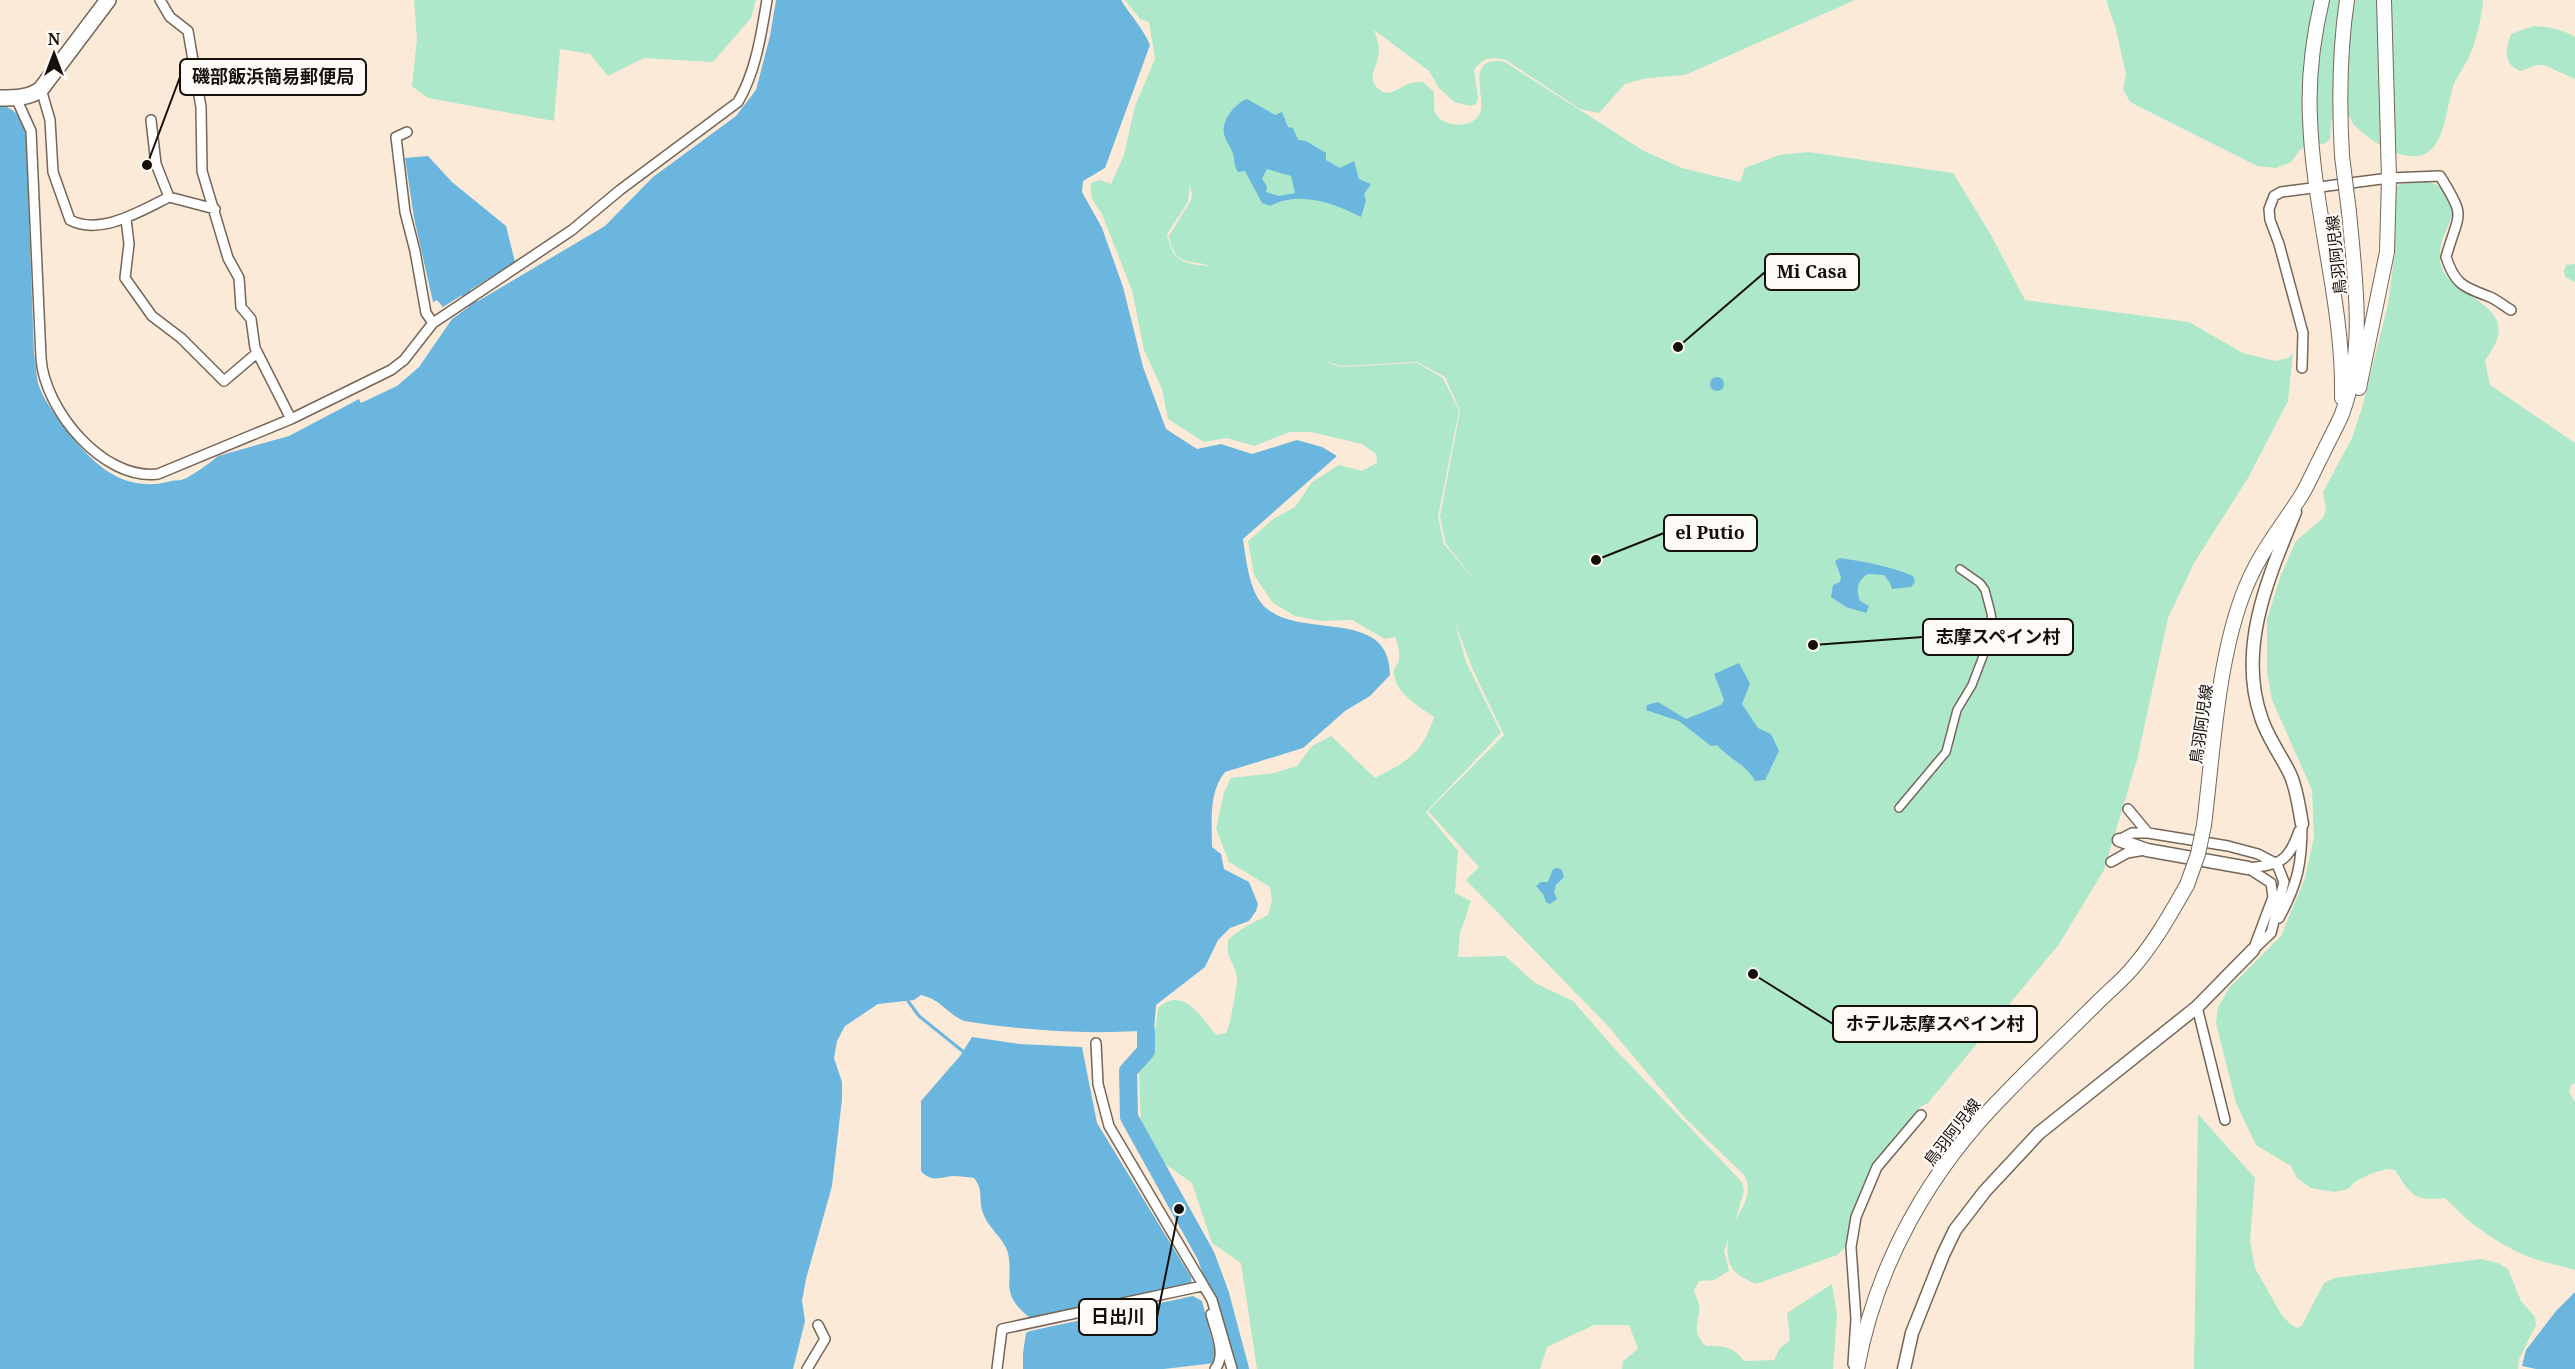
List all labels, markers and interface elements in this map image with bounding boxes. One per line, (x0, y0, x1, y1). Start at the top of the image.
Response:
north arrow (24, 24, 84, 84)
text: N (48, 28, 61, 50)
callout: 磯部飯浜簡易郵便局 (180, 59, 366, 95)
text: 磯部飯浜簡易郵便局 (192, 64, 354, 88)
street label: 鳥羽阿児線 (2321, 214, 2351, 296)
callout: Mi Casa (1765, 254, 1859, 290)
text: Mi Casa (1777, 259, 1847, 283)
callout: el Putio (1664, 515, 1757, 551)
text: el Putio (1675, 520, 1745, 544)
callout: 志摩スペイン村 (1923, 619, 2073, 655)
text: 志摩スペイン村 (1936, 624, 2060, 648)
street label: 鳥羽阿児線 (2185, 683, 2217, 765)
callout: ホテル志摩スペイン村 (1833, 1006, 2037, 1042)
text: ホテル志摩スペイン村 (1846, 1011, 2024, 1035)
street label: 鳥羽阿児線 (1919, 1094, 1985, 1170)
callout: 日出川 (1079, 1299, 1157, 1335)
text: 日出川 (1091, 1304, 1145, 1328)

